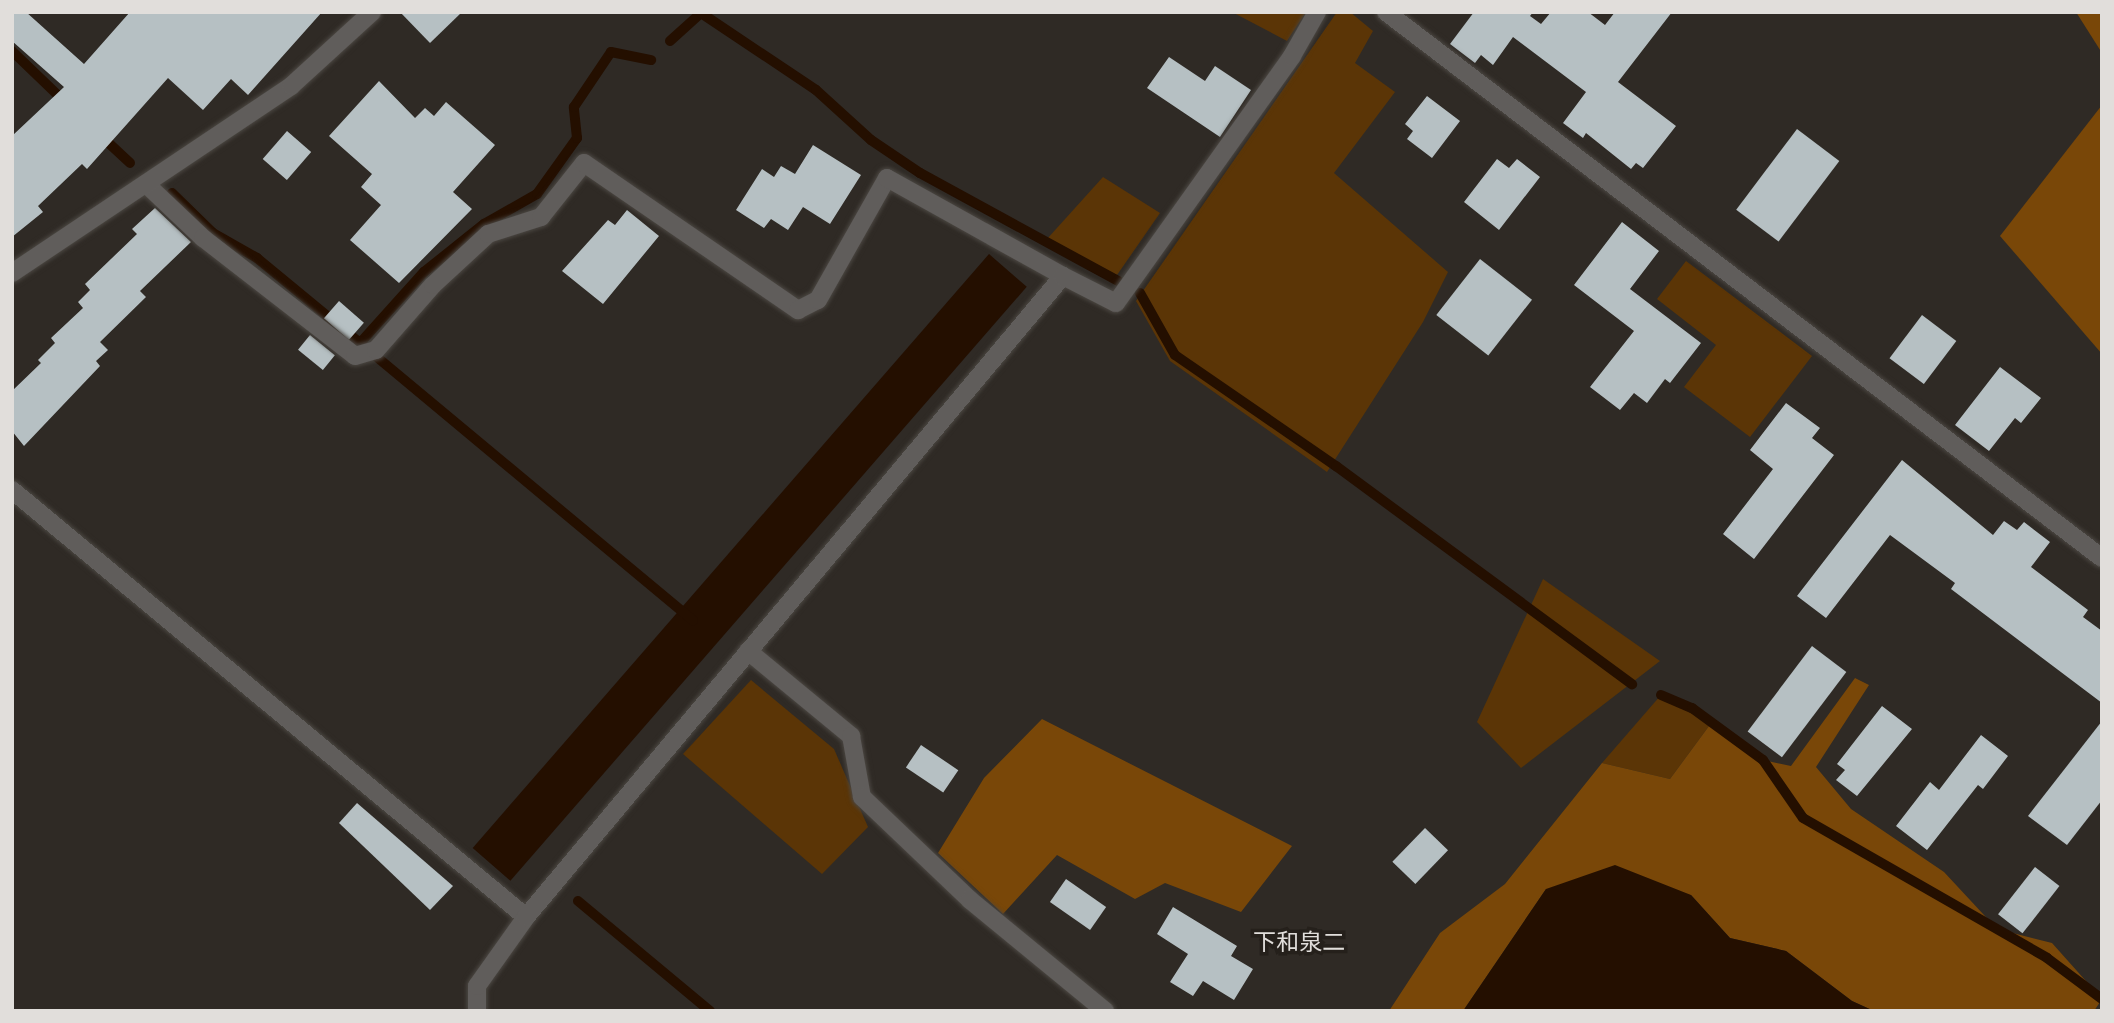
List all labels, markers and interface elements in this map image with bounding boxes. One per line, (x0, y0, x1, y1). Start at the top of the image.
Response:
district label: 下和泉二 (1253, 930, 1345, 958)

